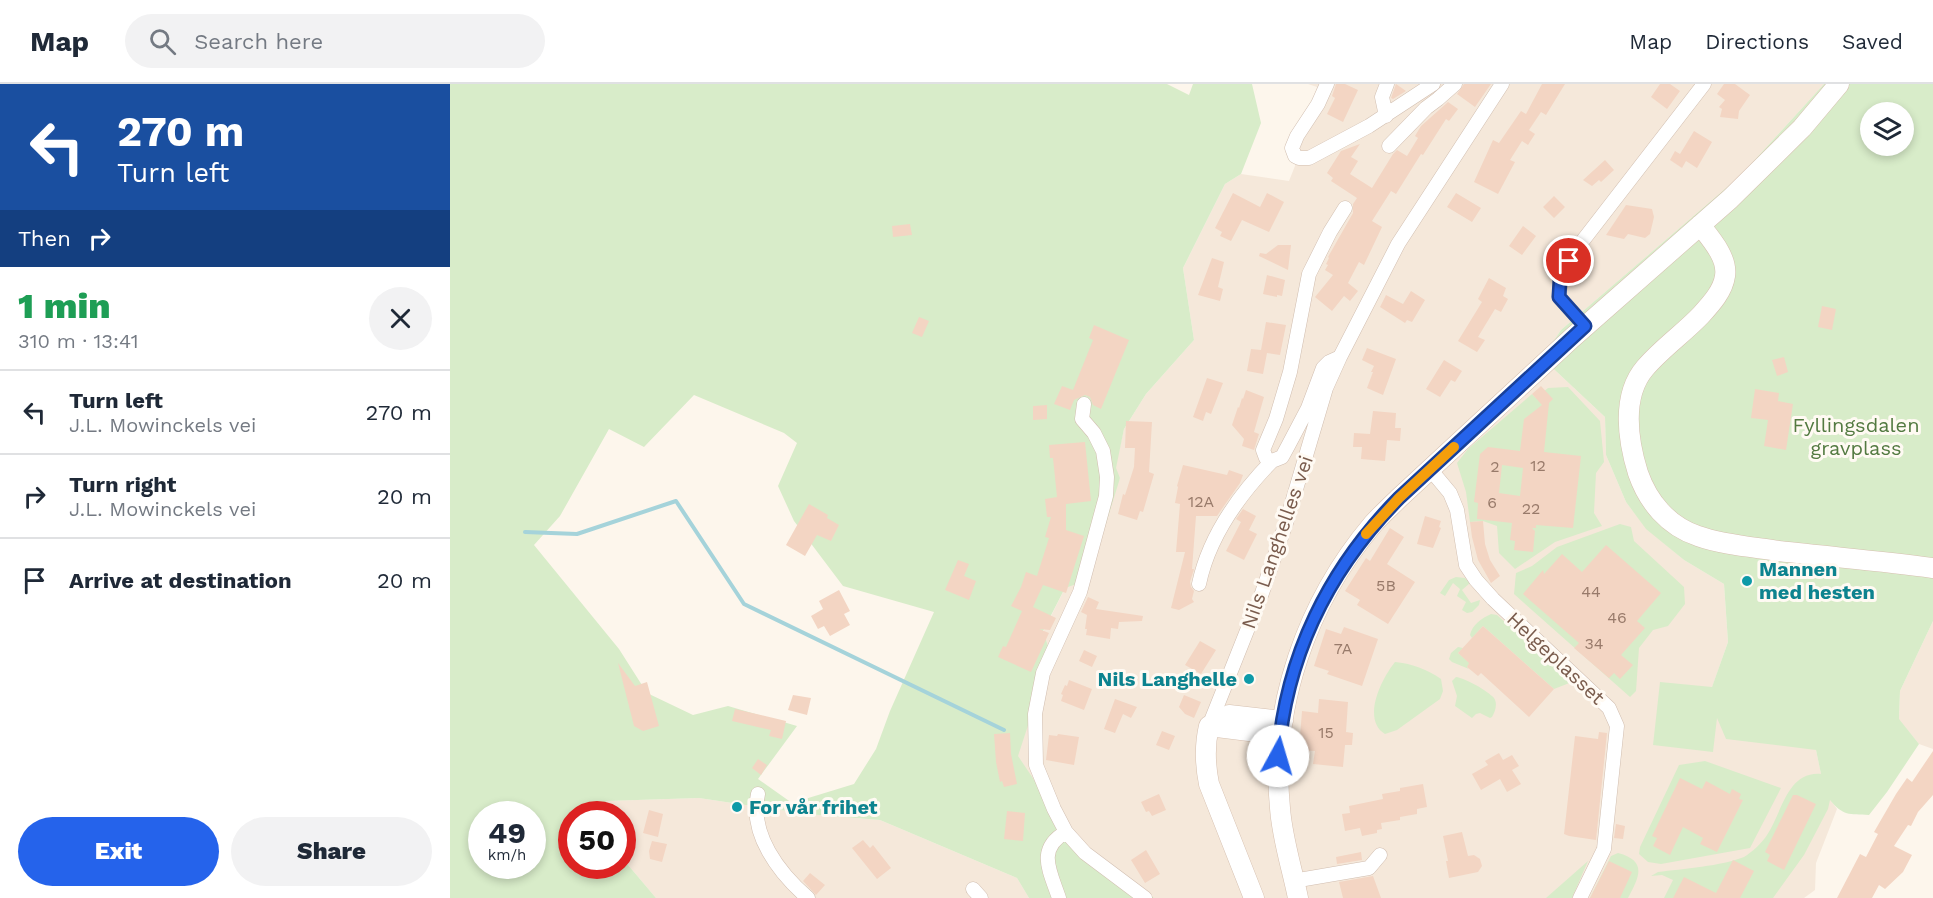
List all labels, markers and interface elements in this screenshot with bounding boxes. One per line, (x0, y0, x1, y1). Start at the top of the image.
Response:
search box (125, 14, 545, 68)
text: Map (30, 25, 89, 58)
icon: search (146, 25, 179, 58)
text: Search here (194, 29, 323, 54)
text: Map (1629, 29, 1672, 54)
text: Directions (1705, 29, 1809, 54)
text: Saved (1842, 29, 1903, 54)
map controls (1860, 102, 1914, 156)
button: layers (1860, 102, 1914, 156)
text: 270 m (117, 107, 244, 156)
icon: left (18, 108, 96, 186)
text: Turn left (117, 157, 229, 189)
icon: right (83, 222, 116, 255)
text: Then (18, 226, 71, 251)
pin (1543, 235, 1594, 286)
icon: arrive (1552, 244, 1585, 277)
text: 1 min (18, 285, 111, 327)
button: close (369, 287, 432, 350)
text: 310 m · 13:41 (18, 329, 139, 353)
text: Turn left (69, 388, 163, 413)
icon: left (18, 396, 51, 429)
text: 270 m (366, 400, 432, 425)
text: J.L. Mowinckels vei (69, 413, 256, 437)
park label: Fyllingsdalen gravplass (1792, 413, 1920, 460)
street label: Nils Langhelles vei (1236, 452, 1318, 632)
house number: 12 (1530, 456, 1546, 475)
house number: 2 (1490, 457, 1500, 476)
text: Turn right (69, 472, 176, 497)
icon: right (18, 480, 51, 513)
text: 20 m (377, 484, 432, 509)
house number: 12A (1188, 492, 1214, 511)
house number: 6 (1487, 493, 1497, 512)
text: J.L. Mowinckels vei (69, 497, 256, 521)
house number: 22 (1522, 499, 1540, 518)
place label: Mannen med hesten (1759, 557, 1875, 604)
icon: arrive (18, 564, 51, 597)
text: Arrive at destination (69, 568, 292, 593)
text: 20 m (377, 568, 432, 593)
marker: Mannen med hesten (1740, 574, 1754, 588)
house number: 5B (1376, 576, 1396, 595)
house number: 44 (1581, 582, 1601, 601)
street label: Helgeplasset (1502, 607, 1610, 710)
house number: 46 (1607, 608, 1627, 627)
house number: 34 (1584, 634, 1604, 653)
house number: 7A (1334, 639, 1353, 658)
place label: Nils Langhelle (1098, 667, 1237, 691)
marker: Nils Langhelle (1242, 672, 1256, 686)
house number: 15 (1318, 723, 1334, 742)
position arrow (1246, 724, 1310, 788)
place label: For vår frihet (749, 795, 878, 819)
marker: For vår frihet (730, 800, 744, 814)
speed limit sign: 50 (558, 801, 636, 879)
text: 49 (488, 815, 526, 850)
button: Exit (18, 817, 219, 886)
button: Share (231, 817, 432, 886)
text: km/h (488, 846, 526, 864)

